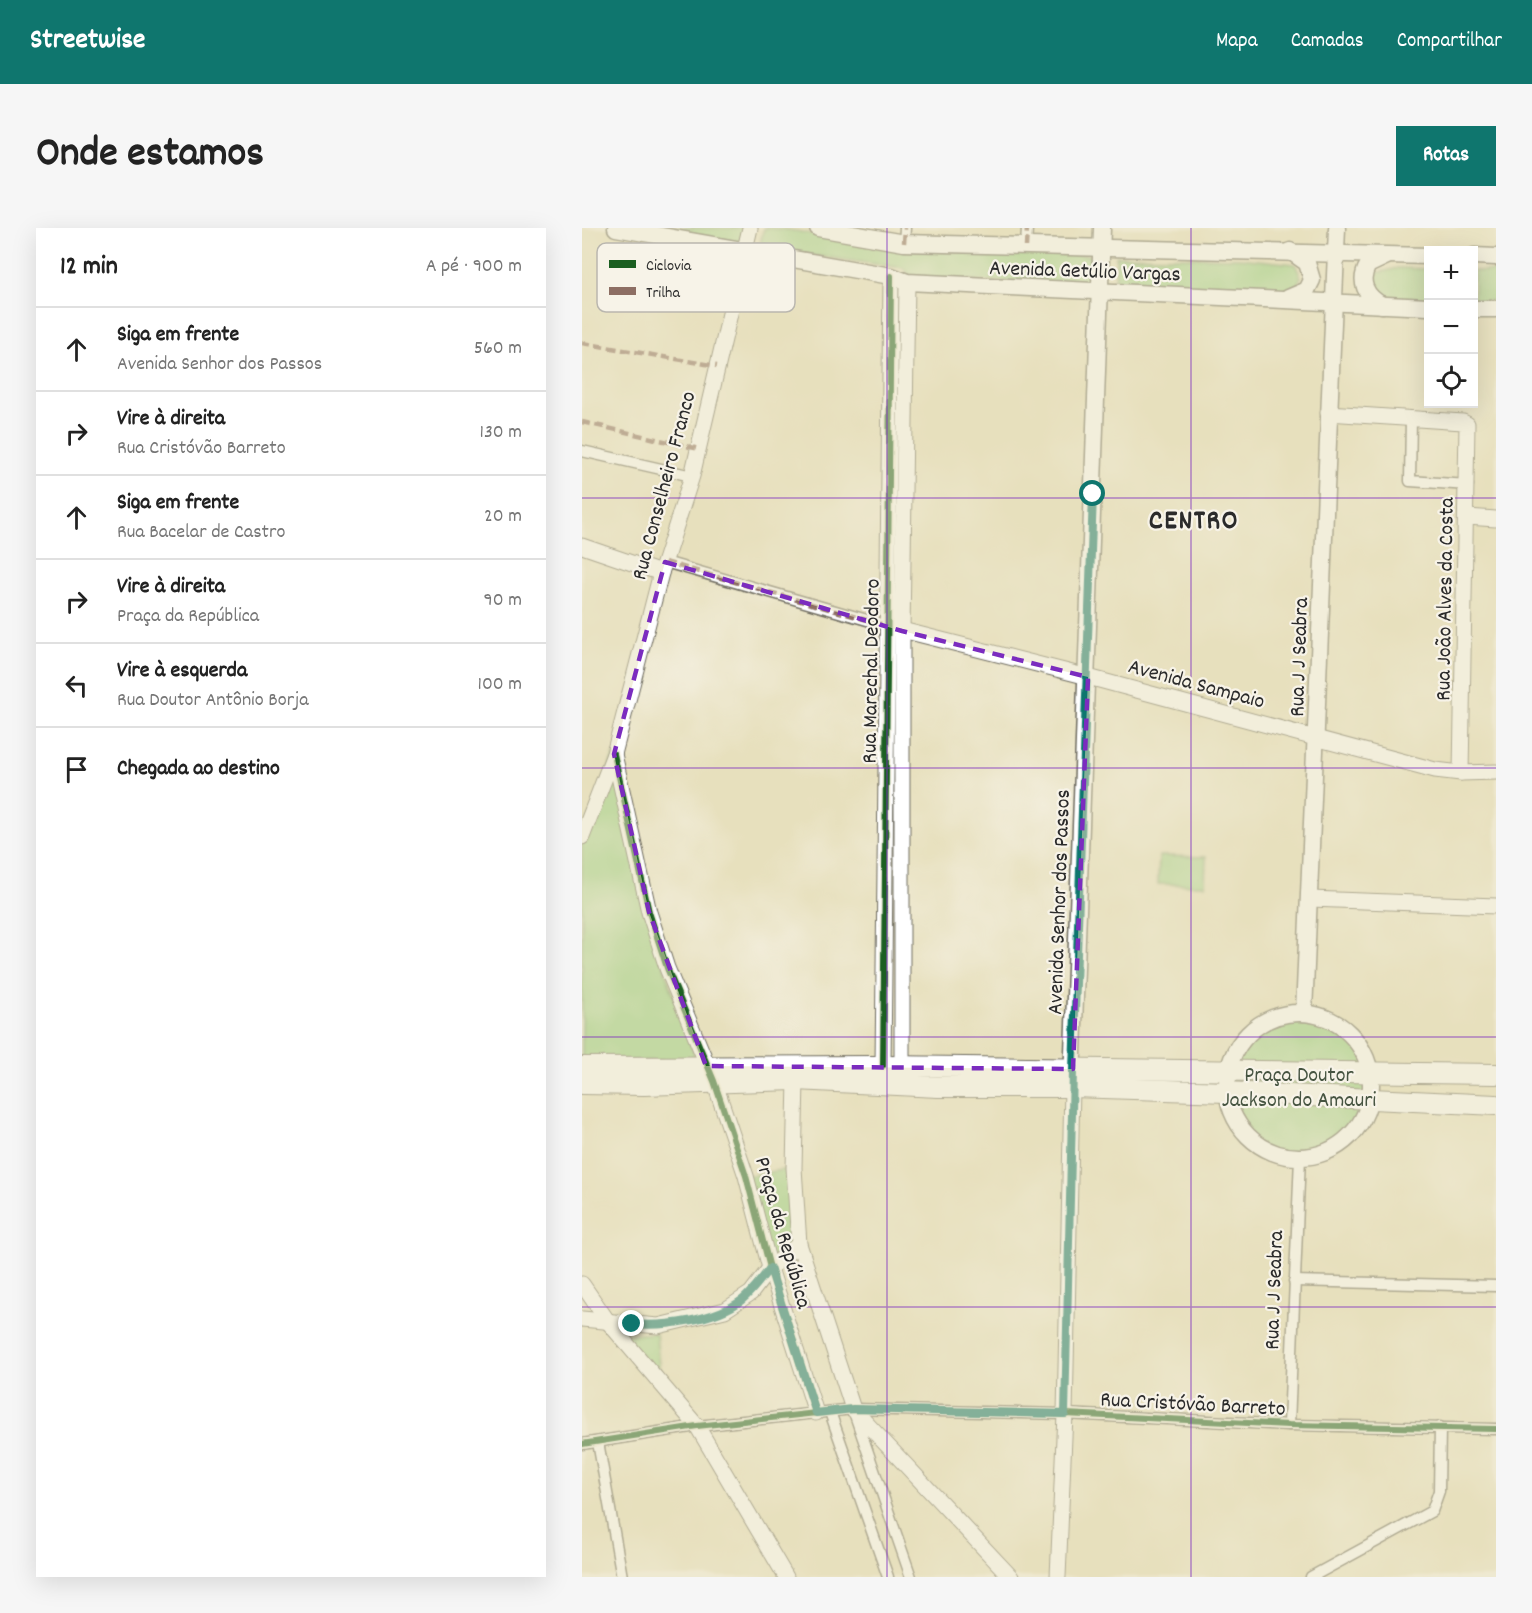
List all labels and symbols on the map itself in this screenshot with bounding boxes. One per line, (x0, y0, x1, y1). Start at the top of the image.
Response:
legend (597, 243, 795, 312)
street label: Avenida Getúlio Vargas (989, 254, 1181, 291)
text: Ciclovia (646, 255, 692, 278)
text: Trilha (646, 282, 680, 305)
street label: Rua Conselheiro Franco (625, 388, 706, 584)
route start (1079, 480, 1105, 506)
street label: Rua João Alves da Costa (1429, 496, 1464, 701)
district label: CENTRO (1149, 503, 1239, 543)
street label: Rua Marechal Deodoro (855, 578, 890, 764)
street label: Rua J J Seabra (1283, 596, 1318, 717)
street label: Avenida Sampaio (1124, 652, 1268, 718)
street label: Avenida Senhor dos Passos (1041, 789, 1080, 1015)
park label: Praça Doutor Jackson do Amauri (1222, 1061, 1376, 1117)
street label: Praça da República (745, 1154, 818, 1313)
street label: Rua J J Seabra (1258, 1229, 1293, 1350)
route end (618, 1310, 644, 1336)
street label: Rua Cristóvão Barreto (1099, 1385, 1286, 1426)

